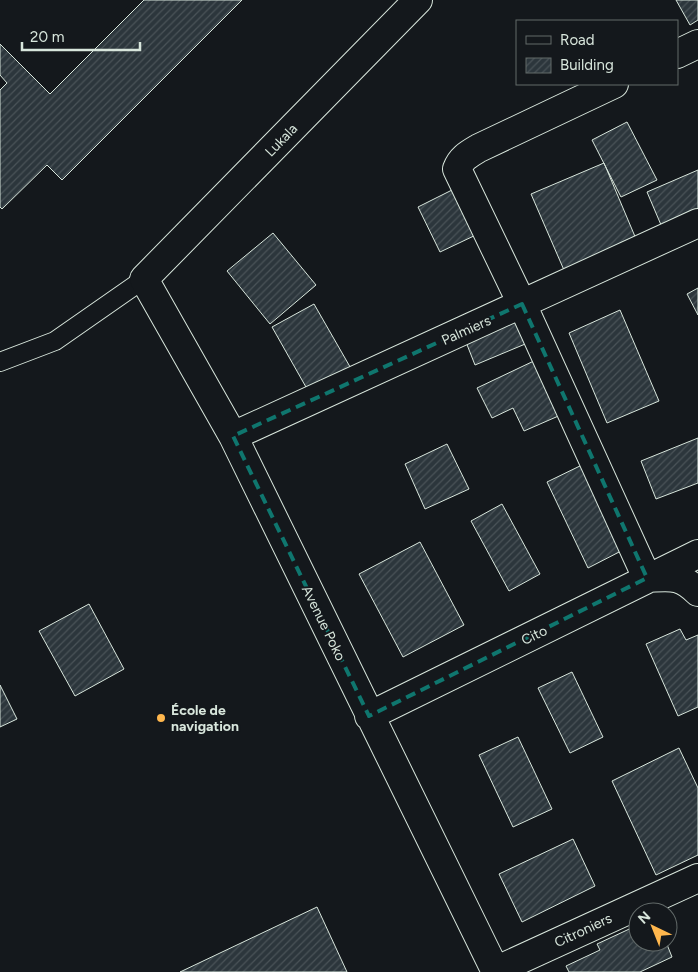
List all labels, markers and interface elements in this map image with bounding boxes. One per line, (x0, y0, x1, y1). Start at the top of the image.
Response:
scale bar (22, 20, 140, 52)
legend (516, 20, 678, 85)
text: 20 m (30, 28, 64, 46)
text: Road (560, 31, 595, 49)
text: Building (560, 56, 614, 74)
street label: Lukala (262, 120, 301, 160)
street label: Palmiers (439, 312, 494, 349)
street label: Avenue Poko (298, 583, 349, 664)
street label: Cito (518, 622, 550, 649)
place label: École de navigation (171, 702, 239, 735)
marker: École de navigation (155, 712, 167, 724)
north arrow (628, 902, 678, 952)
text: N (635, 908, 654, 928)
street label: Citroniers (552, 910, 615, 951)

